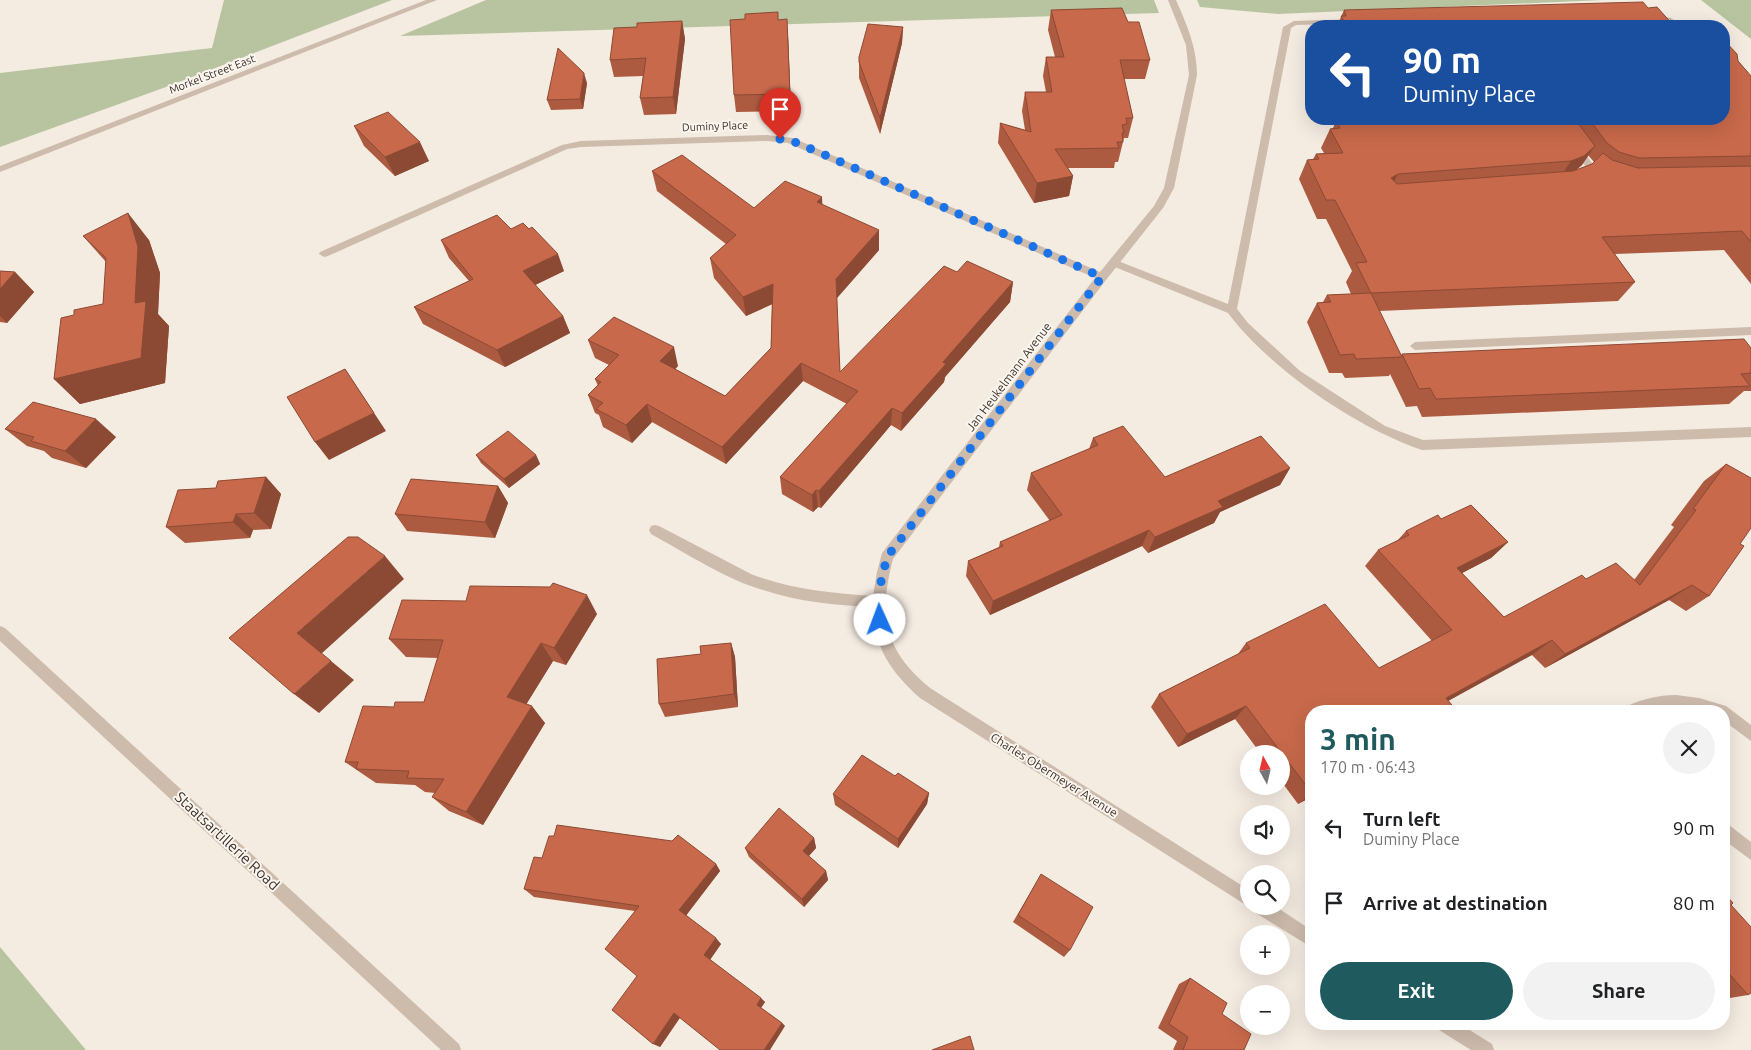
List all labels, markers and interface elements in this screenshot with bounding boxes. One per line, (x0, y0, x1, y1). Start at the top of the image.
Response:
icon: left (1320, 40, 1385, 105)
text: 90 m (1403, 40, 1481, 80)
street label: Morkel Street East (167, 52, 257, 96)
text: Duminy Place (1403, 81, 1536, 106)
pin (759, 88, 801, 139)
icon: arrive (766, 95, 794, 123)
street label: Duminy Place (682, 119, 748, 133)
street label: Jan Heukelmann Avenue (964, 320, 1054, 434)
position arrow (853, 593, 905, 645)
text: 3 min (1320, 722, 1396, 756)
button: close (1663, 722, 1715, 774)
street label: Charles Obermeyer Avenue (988, 730, 1120, 819)
north arrow (1240, 745, 1290, 795)
map controls (1240, 745, 1290, 1035)
text: 170 m · 06:43 (1320, 758, 1416, 776)
street label: Staatsartillerie Road (172, 788, 283, 893)
button: sound (1240, 805, 1290, 855)
text: Turn left (1363, 808, 1441, 830)
icon: left (1320, 814, 1348, 842)
text: 90 m (1673, 817, 1715, 839)
text: Duminy Place (1363, 830, 1460, 848)
button: search (1240, 865, 1290, 915)
icon: arrive (1320, 889, 1348, 917)
text: Arrive at destination (1363, 892, 1548, 914)
text: 80 m (1673, 892, 1715, 914)
button: + (1240, 925, 1290, 975)
button: Exit (1320, 962, 1513, 1020)
button: Share (1523, 962, 1715, 1020)
button: − (1240, 985, 1290, 1035)

